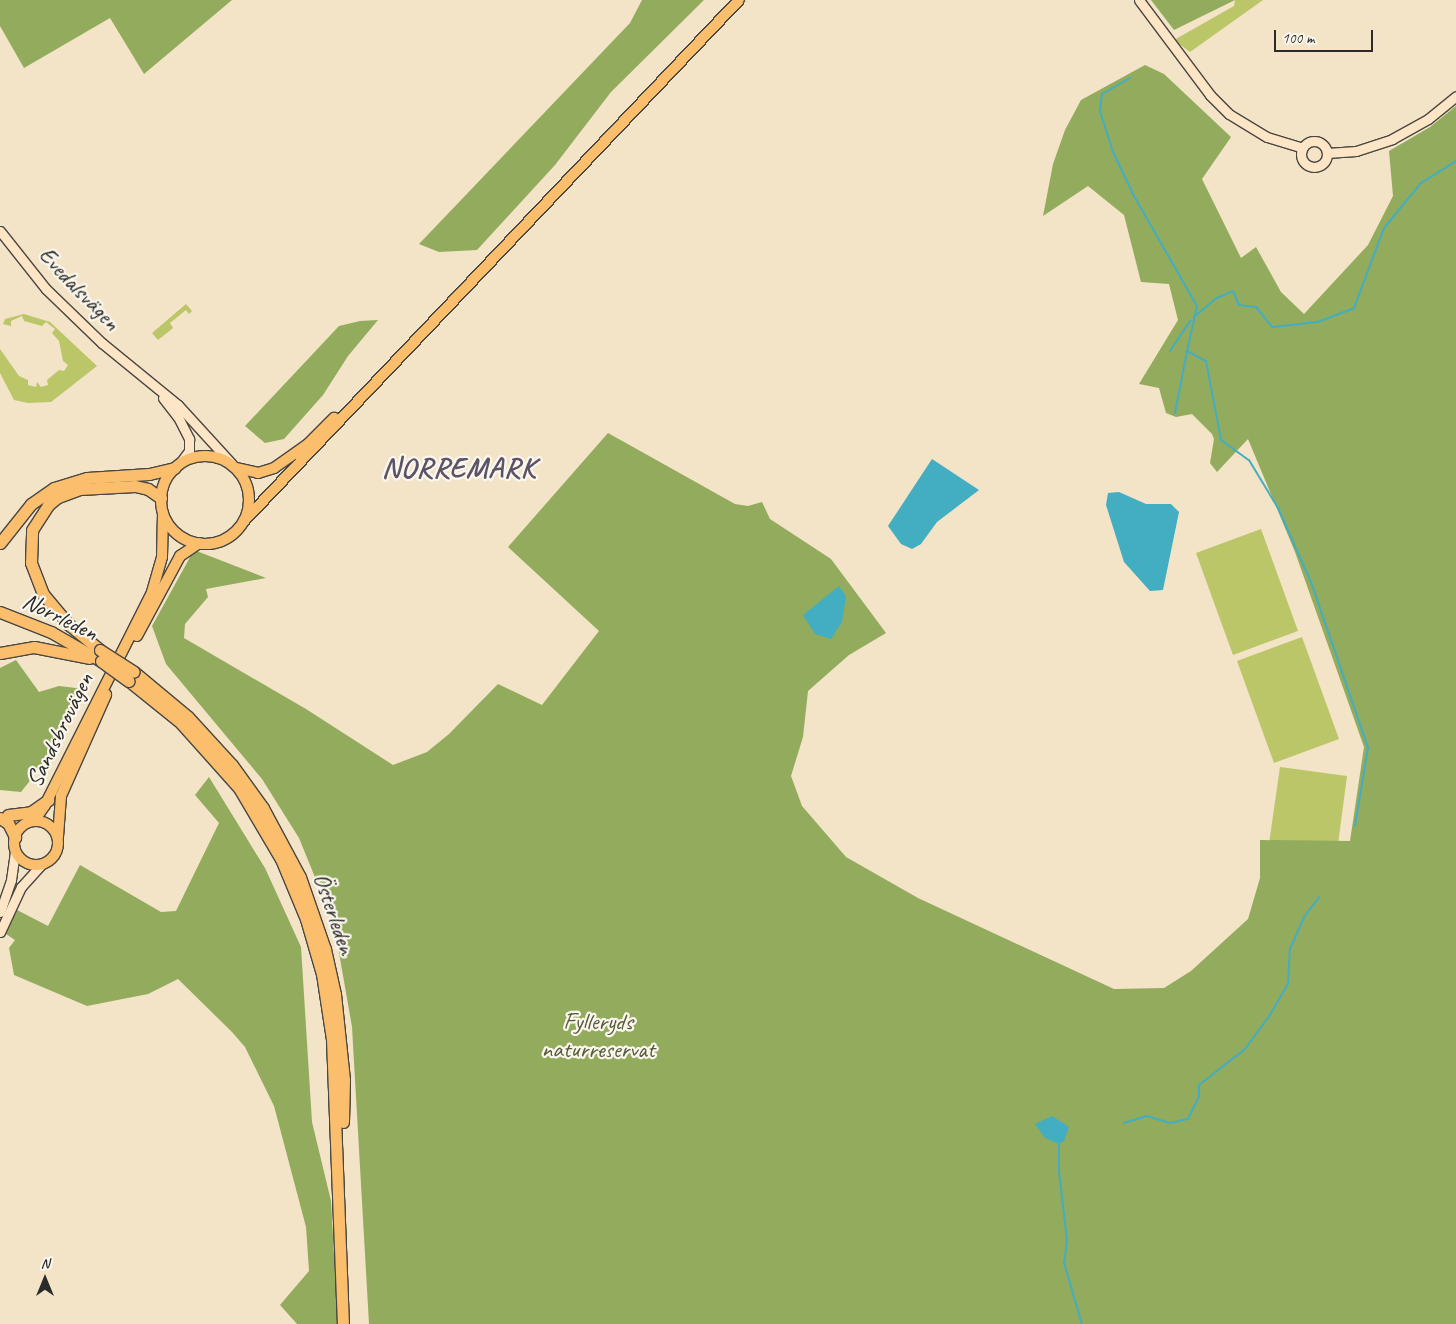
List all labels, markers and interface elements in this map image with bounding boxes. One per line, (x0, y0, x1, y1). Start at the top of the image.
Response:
scale bar (1276, 20, 1375, 52)
text: 100 m (1282, 29, 1314, 48)
street label: Evedalsvägen (32, 241, 126, 337)
district label: NORREMARK (383, 451, 535, 485)
street label: Norrleden (18, 587, 102, 647)
street label: Sandsbrovägen (20, 668, 100, 792)
street label: Österleden (307, 869, 361, 959)
park label: Fylleryds naturreservat (541, 1008, 655, 1064)
north arrow (20, 1254, 70, 1304)
text: N (41, 1255, 49, 1272)

